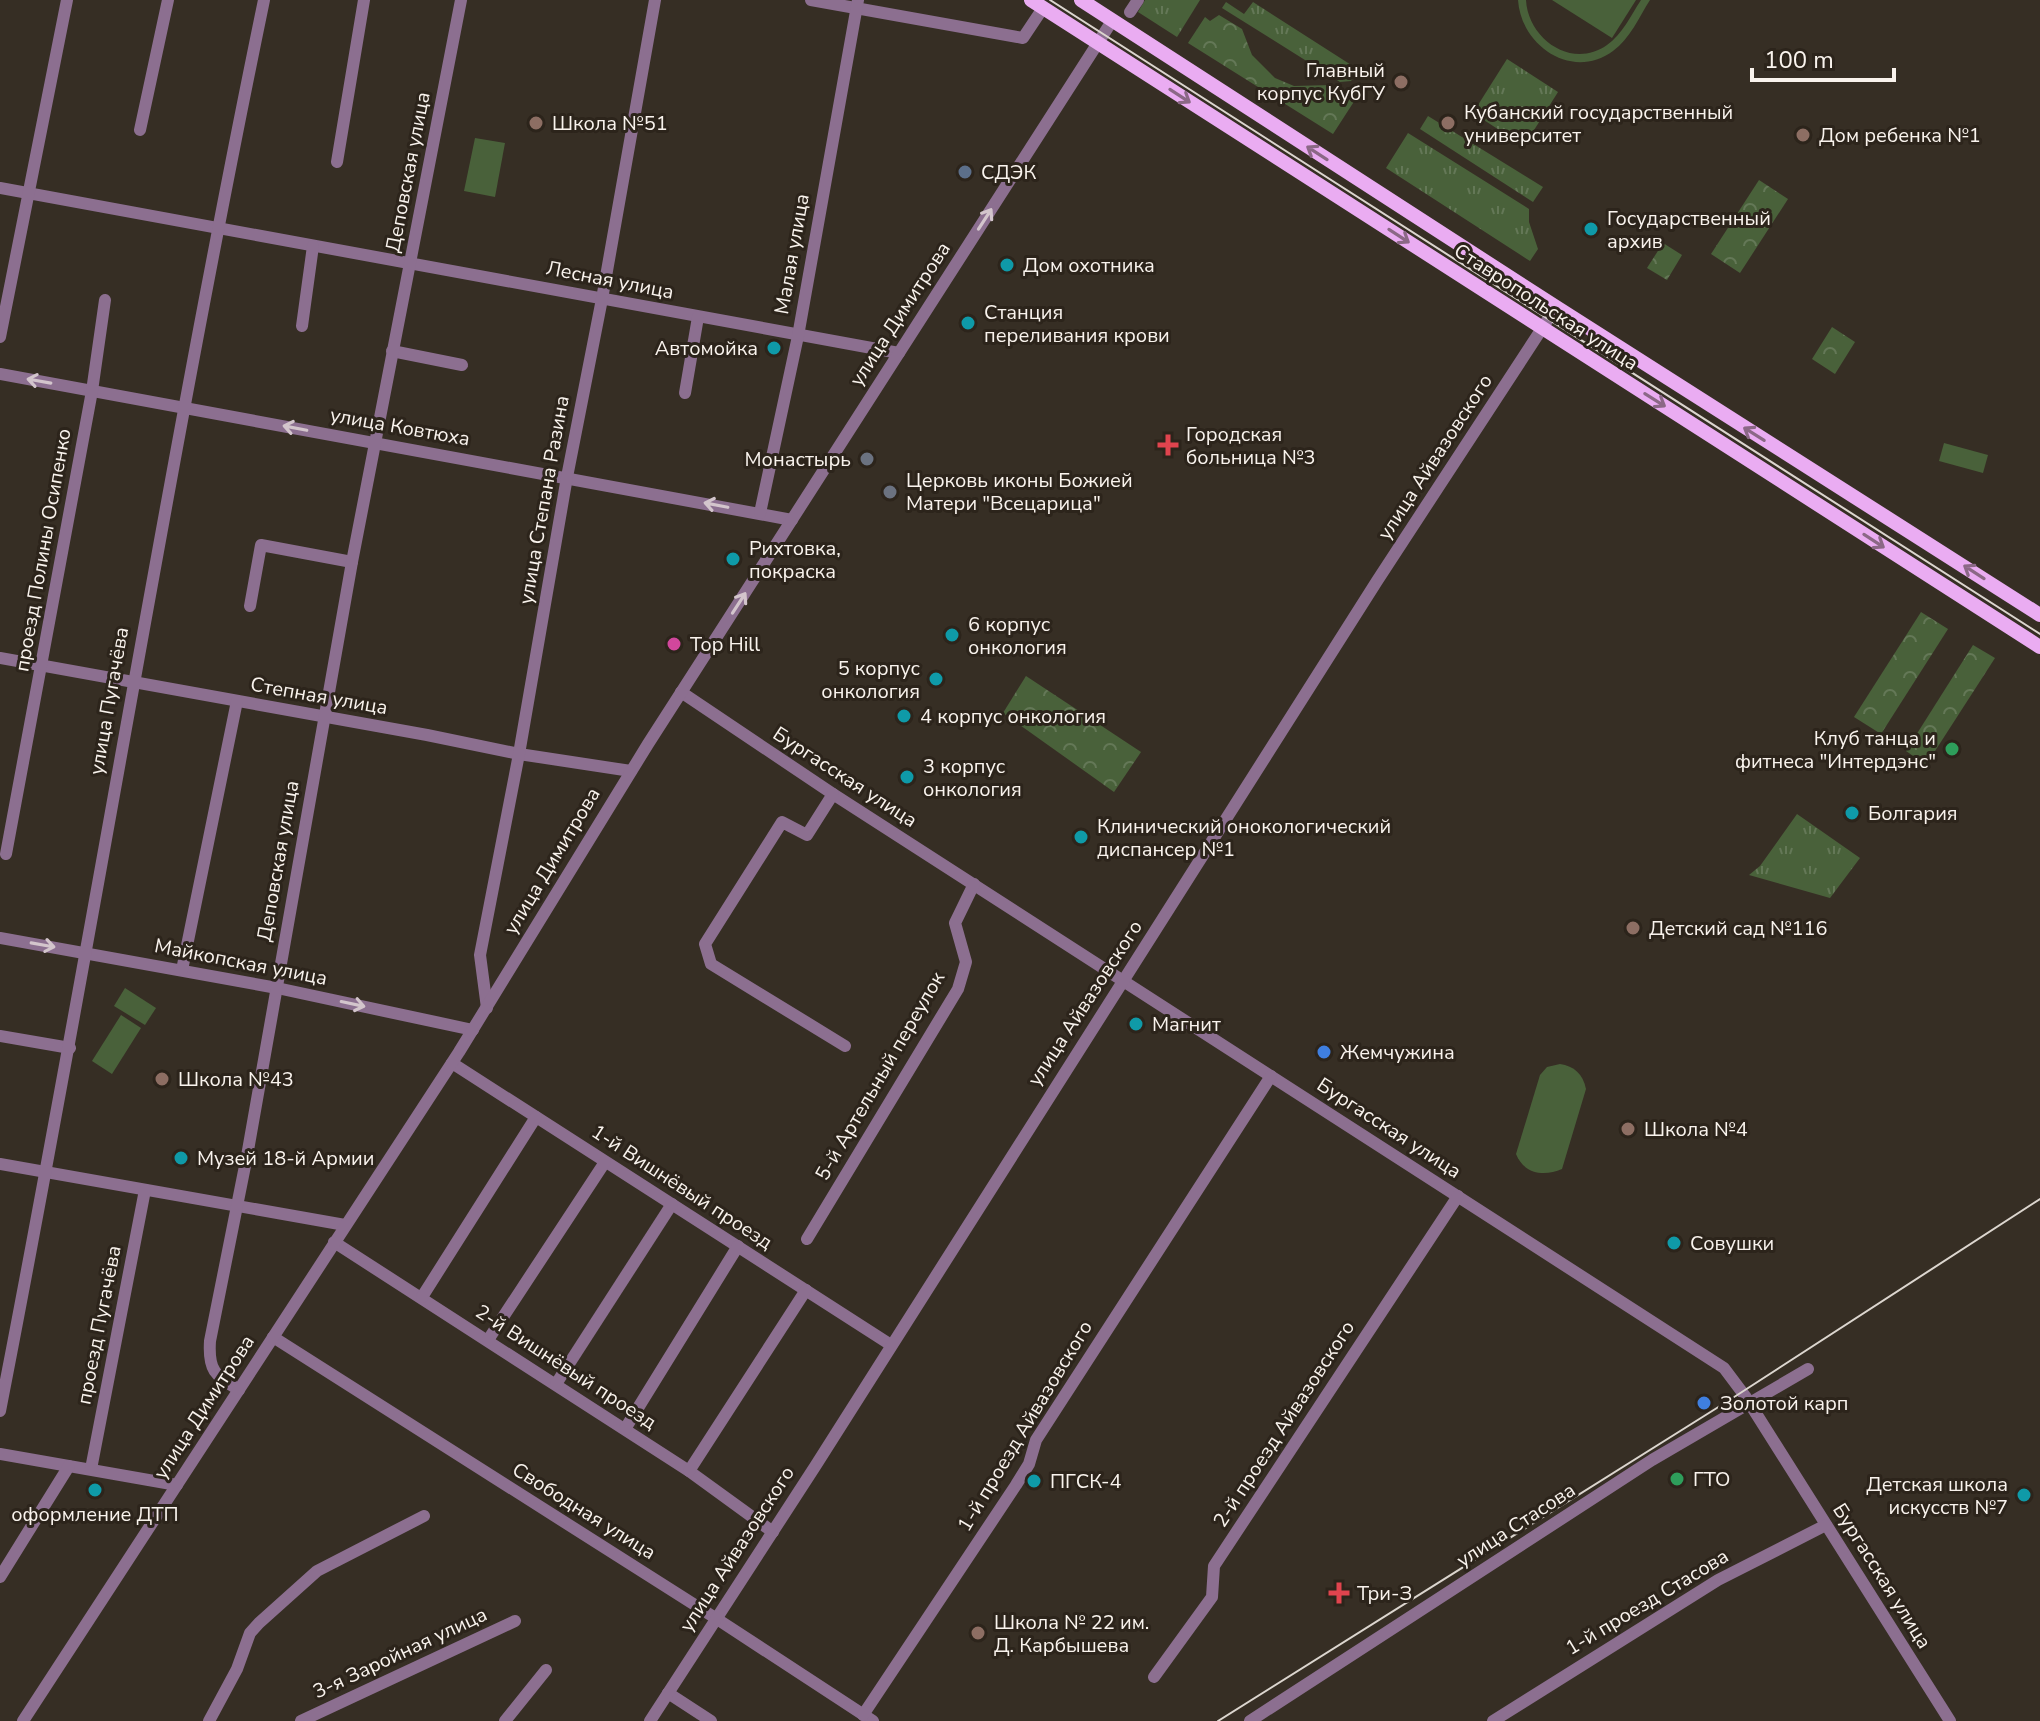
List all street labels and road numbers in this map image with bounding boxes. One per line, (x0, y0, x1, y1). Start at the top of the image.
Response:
street label: Деповская улица (379, 90, 437, 254)
street label: Малая улица (768, 192, 816, 316)
street label: улица Димитрова (843, 237, 957, 391)
street label: Ставропольская улица (1449, 237, 1643, 377)
street label: Лесная улица (544, 254, 676, 306)
street label: улица Айвазовского (1371, 369, 1499, 545)
street label: улица Степана Разина (512, 393, 576, 607)
street label: улица Ковтюха (328, 401, 472, 453)
street label: проезд Полины Осипенко (8, 426, 78, 674)
street label: улица Пугачёва (83, 625, 135, 777)
street label: Степная улица (248, 671, 390, 721)
street label: Бургасская улица (768, 720, 922, 834)
street label: Деповская улица (251, 778, 305, 944)
street label: улица Димитрова (497, 783, 607, 939)
street label: улица Айвазовского (1021, 915, 1149, 1091)
street label: Майкопская улица (152, 932, 330, 992)
street label: 5-й Артельный переулок (809, 966, 951, 1185)
street label: Бургасская улица (1312, 1071, 1466, 1185)
street label: 1-й Вишнёвый проезд (586, 1118, 778, 1256)
street label: проезд Пугачёва (70, 1243, 128, 1407)
street label: 2-й Вишнёвый проезд (470, 1298, 662, 1436)
street label: 1-й проезд Айвазовского (951, 1315, 1099, 1537)
street label: 2-й проезд Айвазовского (1207, 1315, 1361, 1533)
street label: улица Димитрова (147, 1330, 261, 1484)
street label: Свободная улица (507, 1456, 661, 1566)
street label: улица Айвазовского (673, 1461, 801, 1637)
street label: улица Стасова (1451, 1476, 1581, 1574)
street label: Бургасская улица (1826, 1498, 1938, 1654)
street label: 1-й проезд Стасова (1560, 1543, 1734, 1661)
street label: 3-я Заройная улица (309, 1601, 491, 1705)

